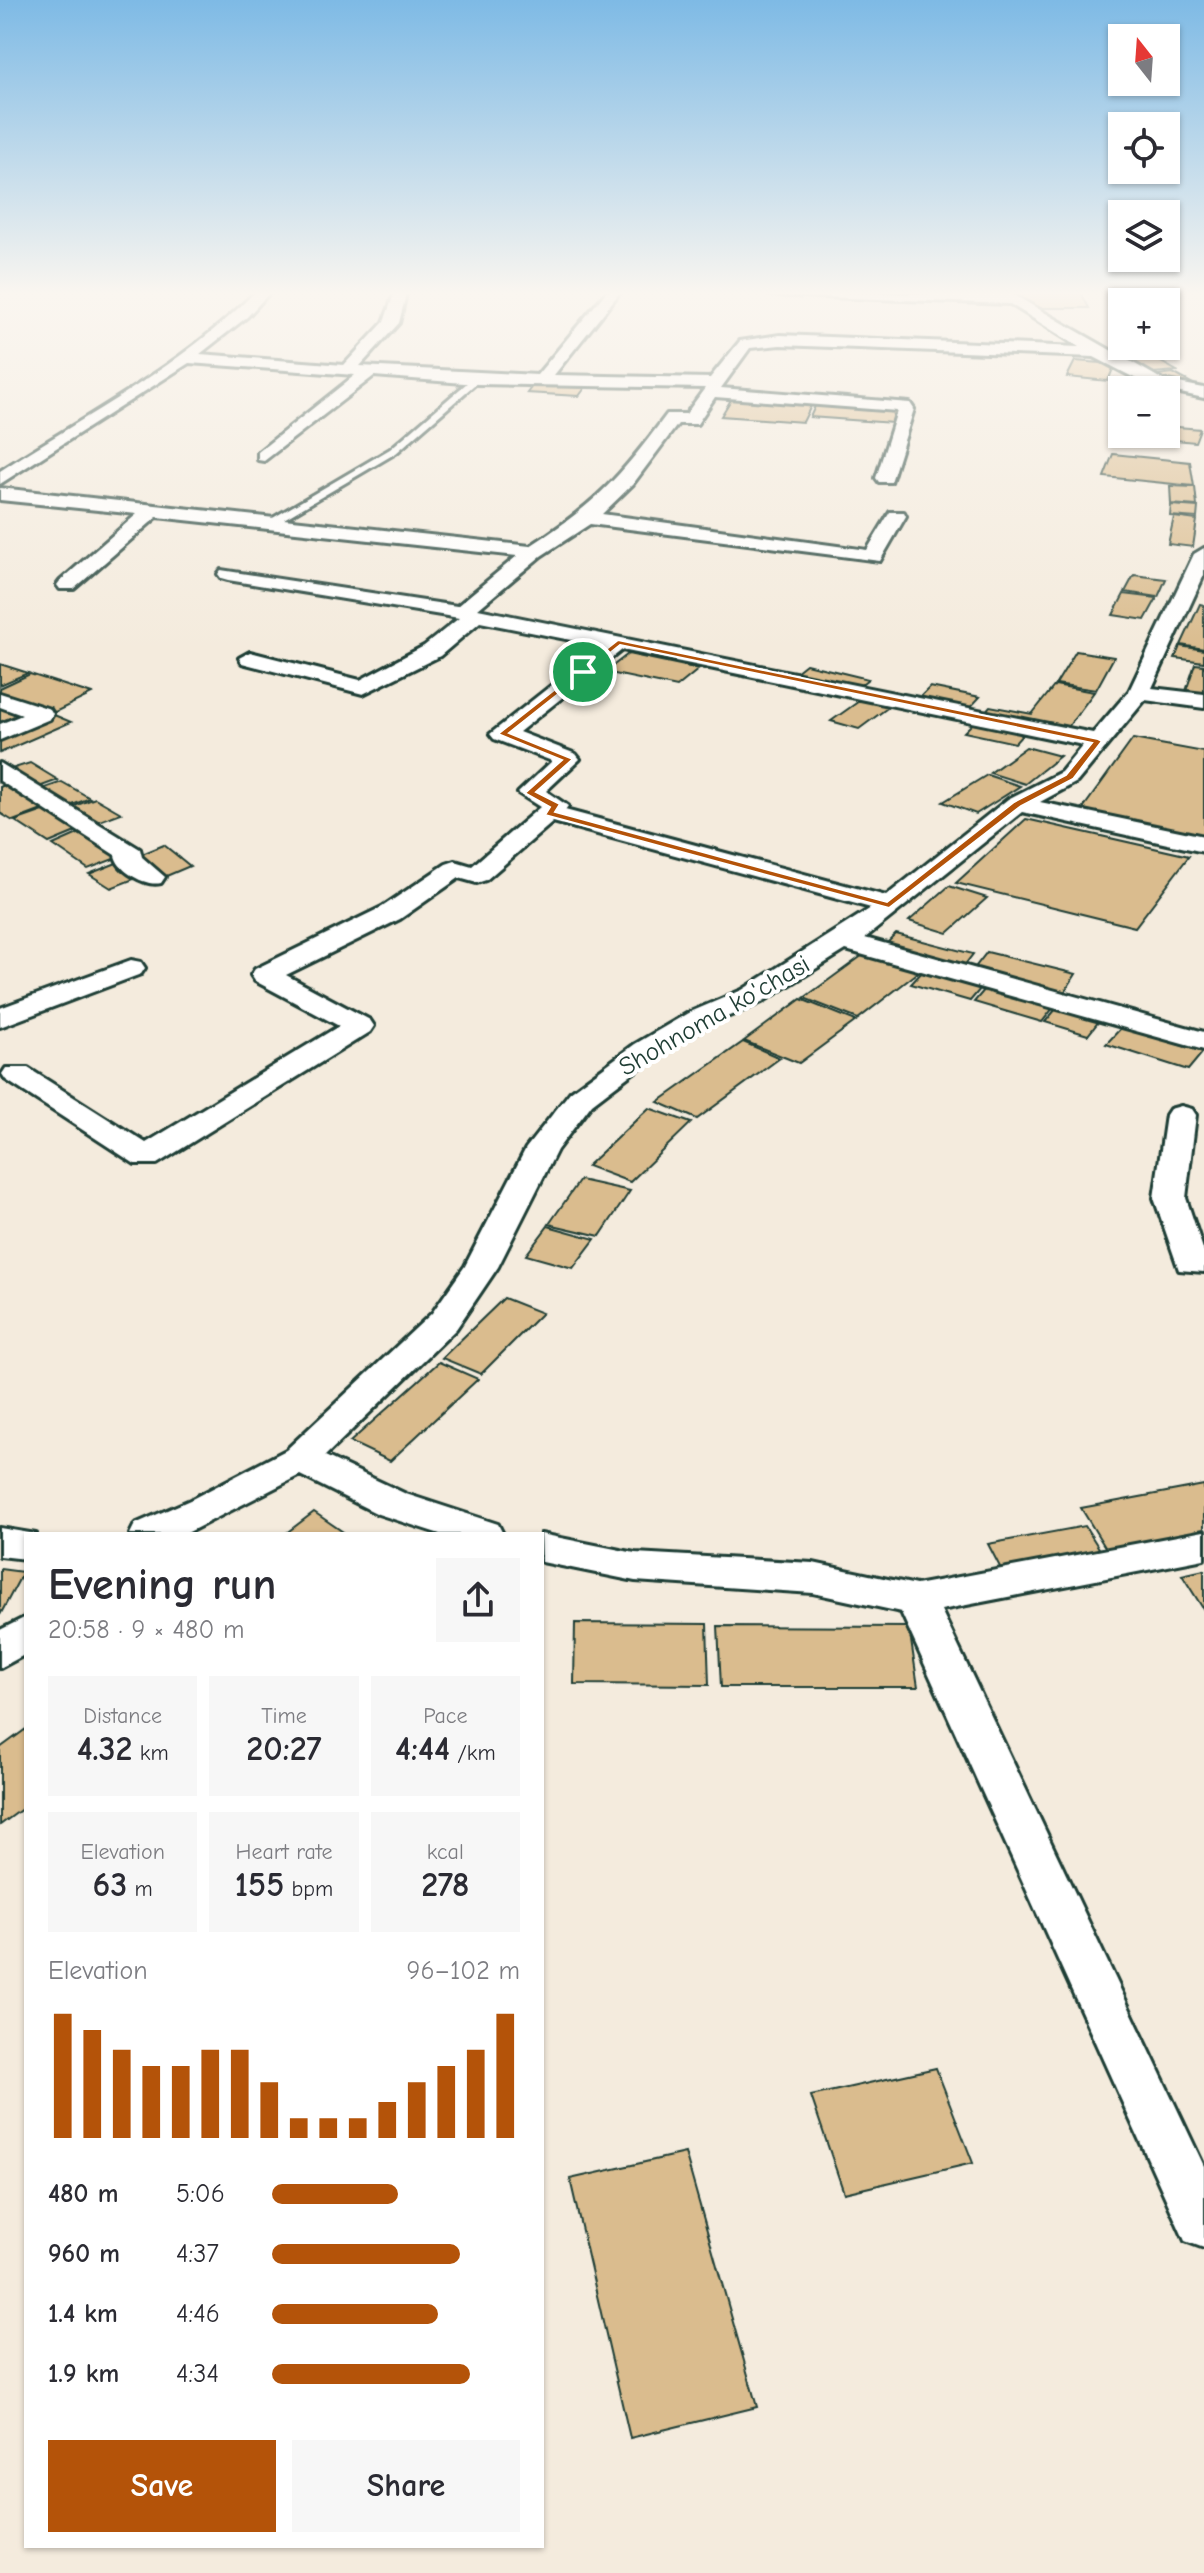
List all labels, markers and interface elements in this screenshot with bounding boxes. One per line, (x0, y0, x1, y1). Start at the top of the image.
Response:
north arrow (1108, 24, 1180, 96)
map controls (1108, 24, 1180, 448)
button: locate (1108, 112, 1180, 184)
button: layers (1108, 200, 1180, 272)
button: + (1108, 288, 1180, 360)
button: − (1108, 376, 1180, 448)
pin (549, 638, 617, 706)
icon: arrive (561, 650, 605, 694)
street label: Shohnoma ko'chasi (614, 949, 815, 1083)
button: share (436, 1558, 520, 1642)
text: Evening run (48, 1559, 276, 1610)
text: 20:58 · 9 × 480 m (48, 1615, 245, 1645)
text: Distance (83, 1703, 162, 1729)
text: Time (261, 1703, 307, 1729)
text: Pace (423, 1703, 468, 1729)
text: 4.32 (77, 1729, 132, 1769)
text: 20:27 (246, 1729, 322, 1769)
text: 4:44 (395, 1729, 450, 1769)
text: km (132, 1740, 169, 1766)
text: /km (450, 1740, 496, 1766)
text: Elevation (81, 1839, 165, 1865)
text: Heart rate (235, 1839, 332, 1865)
text: kcal (427, 1839, 464, 1865)
text: 63 (93, 1865, 127, 1905)
text: 155 (235, 1865, 284, 1905)
text: 278 (421, 1865, 469, 1905)
text: m (127, 1876, 153, 1902)
text: bpm (284, 1876, 333, 1902)
text: Elevation (48, 1956, 148, 1986)
text: 96–102 m (407, 1956, 520, 1986)
text: 480 m (48, 2179, 118, 2209)
text: 5:06 (176, 2179, 225, 2209)
text: 960 m (48, 2239, 120, 2269)
text: 4:37 (176, 2239, 219, 2269)
text: 1.4 km (48, 2299, 118, 2329)
text: 4:46 (176, 2299, 220, 2329)
text: 1.9 km (48, 2359, 119, 2389)
text: 4:34 (176, 2359, 219, 2389)
button: Save (48, 2440, 276, 2532)
button: Share (292, 2440, 520, 2532)

